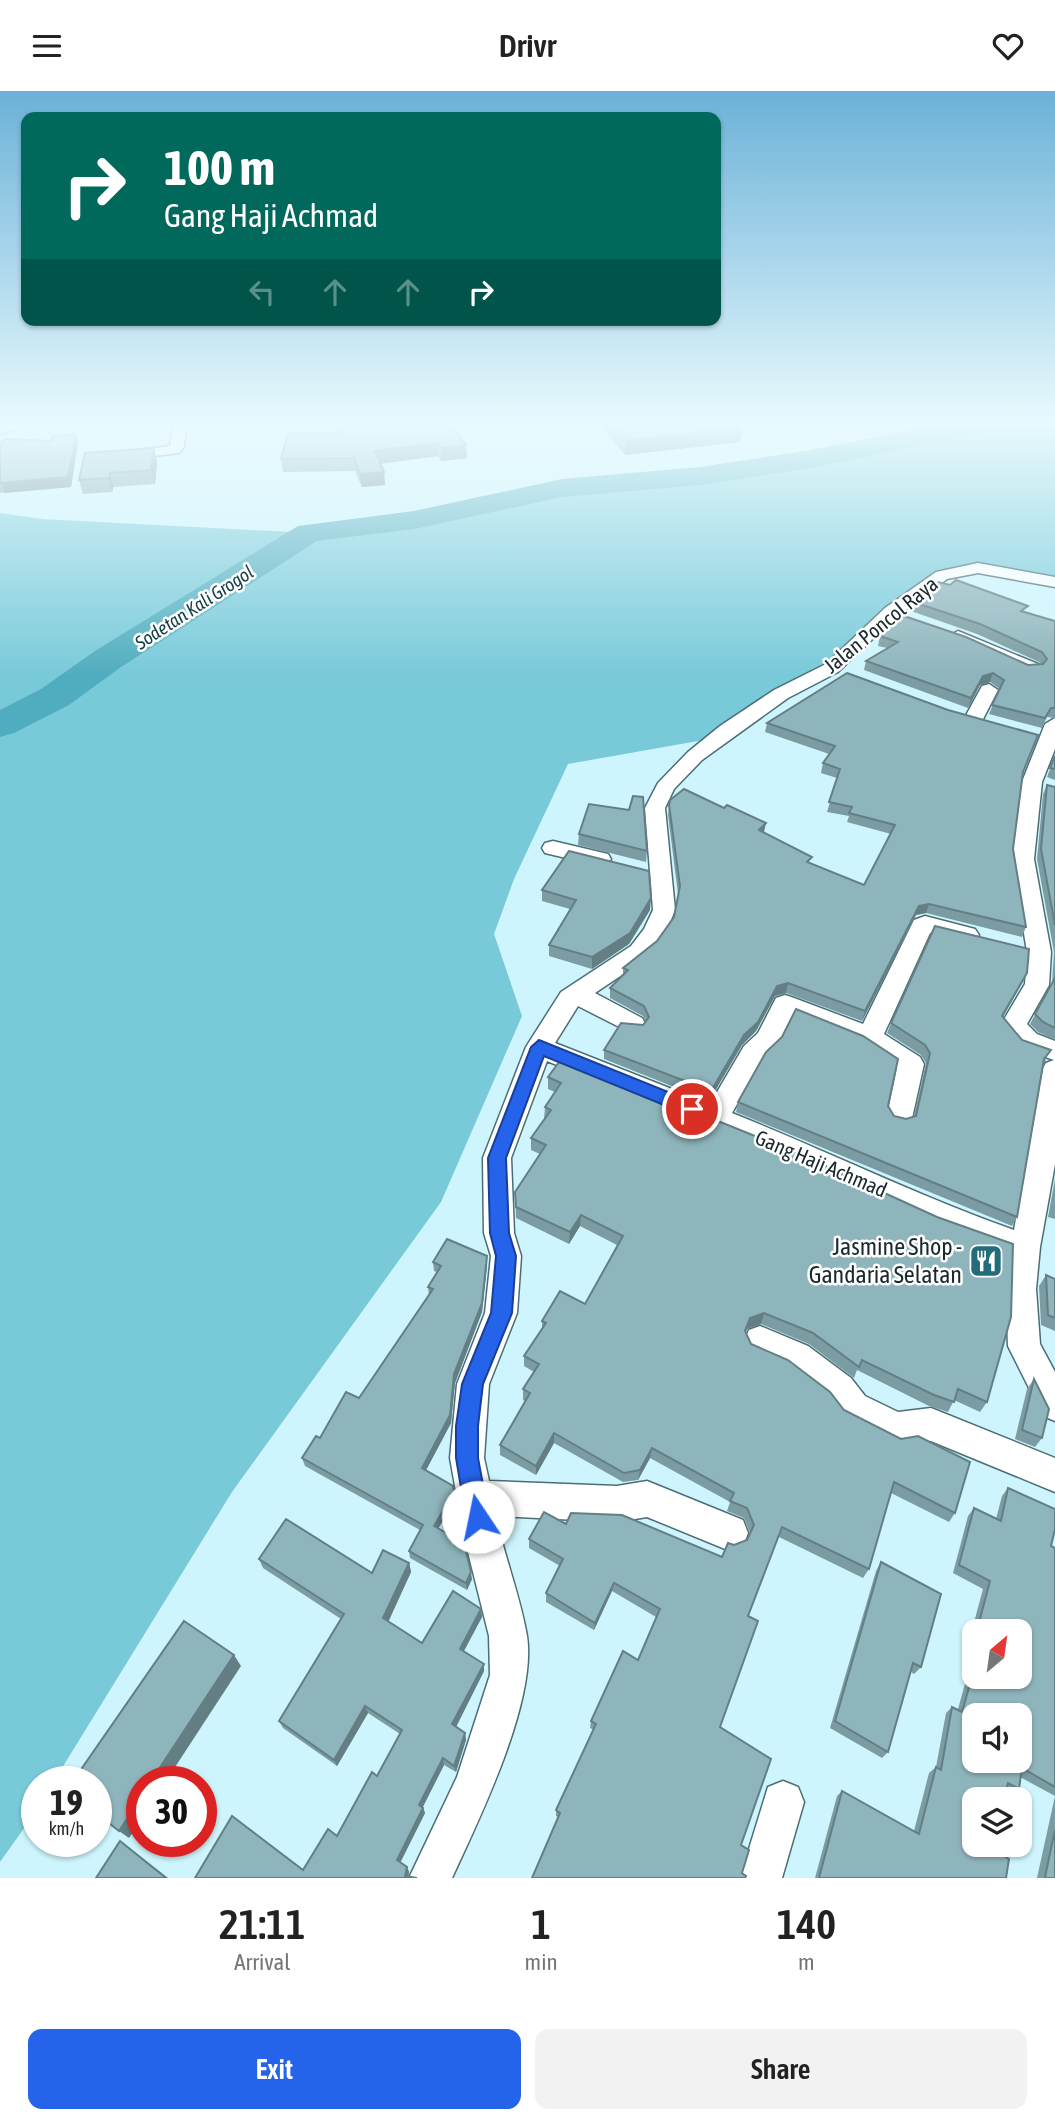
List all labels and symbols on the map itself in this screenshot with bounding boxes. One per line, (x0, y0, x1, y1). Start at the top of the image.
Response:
water label: Sodetan Kali Grogol (130, 561, 257, 654)
street label: Jalan Poncol Raya (819, 571, 942, 677)
pin (662, 1079, 722, 1139)
street label: Gang Haji Achmad (752, 1125, 891, 1202)
place label: Jasmine Shop - Gandaria Selatan (809, 1233, 962, 1288)
restaurant icon: Jasmine Shop - Gandaria Selatan (967, 1242, 1005, 1280)
position arrow (441, 1480, 515, 1554)
north arrow (962, 1619, 1032, 1689)
speed limit sign: 30 (126, 1766, 217, 1857)

